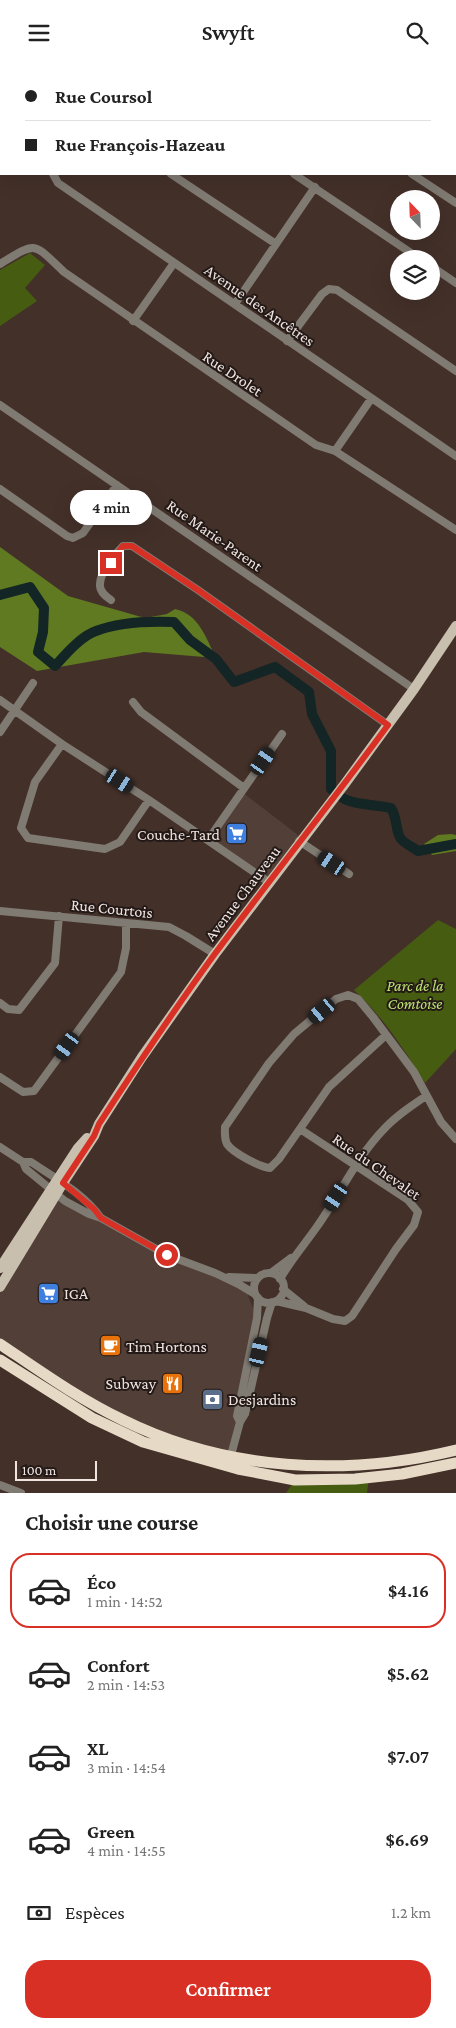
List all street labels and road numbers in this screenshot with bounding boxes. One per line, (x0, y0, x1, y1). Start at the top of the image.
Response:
street label: Avenue des Ancêtres (202, 261, 318, 350)
street label: Rue Drolet (200, 347, 266, 400)
street label: Rue Marie-Parent (164, 496, 266, 575)
street label: Avenue Chauveau (201, 842, 284, 944)
street label: Rue Courtois (70, 896, 154, 921)
street label: Rue du Chevalet (330, 1130, 424, 1203)

